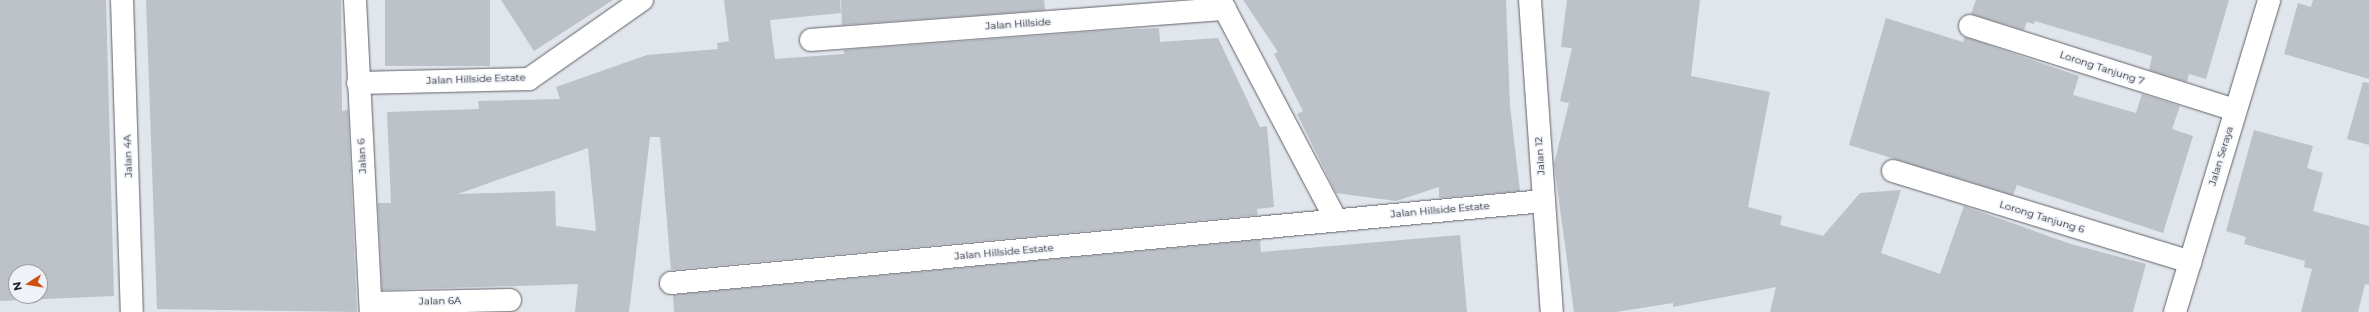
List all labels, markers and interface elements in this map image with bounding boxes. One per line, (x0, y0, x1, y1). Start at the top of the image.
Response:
street label: Jalan Hillside (985, 16, 1051, 32)
street label: Lorong Tanjung 7 (2058, 49, 2146, 87)
street label: Jalan Hillside Estate (426, 71, 526, 87)
street label: Jalan Seraya (2206, 125, 2236, 187)
street label: Jalan 4A (121, 134, 135, 178)
street label: Jalan 12 (1533, 137, 1547, 175)
street label: Jalan 6 (355, 138, 369, 174)
street label: Lorong Tanjung 6 (1998, 198, 2086, 236)
street label: Jalan Hillside Estate (1390, 200, 1490, 220)
street label: Jalan Hillside Estate (954, 242, 1054, 262)
north arrow (8, 264, 48, 304)
text: N (9, 280, 25, 292)
street label: Jalan 6A (419, 295, 461, 307)

